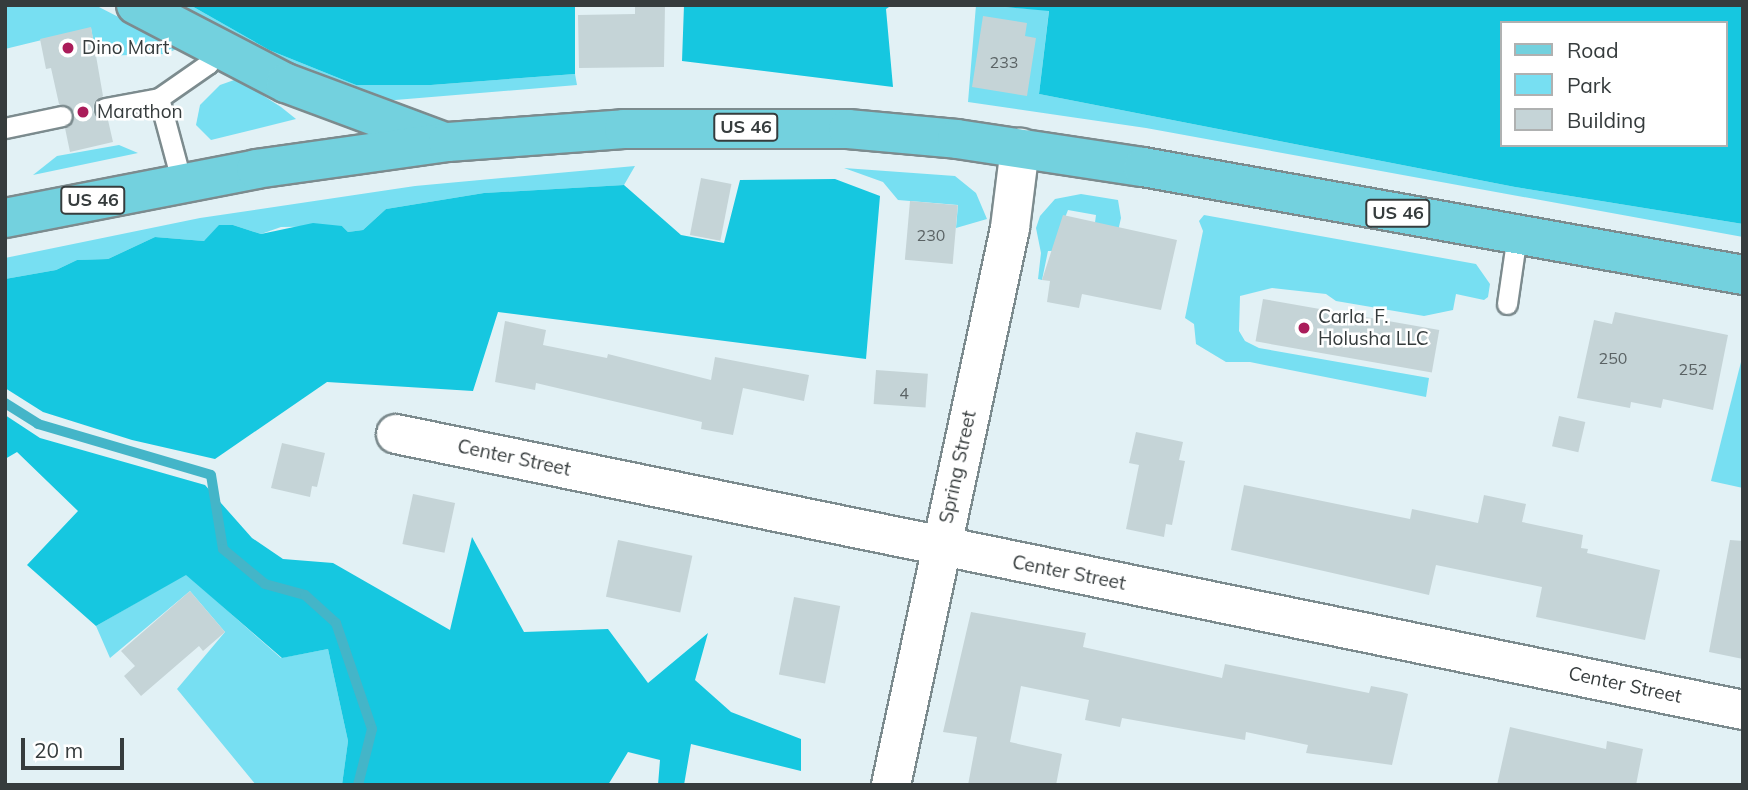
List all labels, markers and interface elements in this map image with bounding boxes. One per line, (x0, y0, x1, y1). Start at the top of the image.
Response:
legend (1500, 21, 1727, 147)
place label: Dino Mart (82, 37, 169, 59)
text: Road (1567, 37, 1618, 63)
marker: Dino Mart (60, 40, 76, 56)
house number: 233 (990, 52, 1018, 72)
text: Park (1567, 72, 1611, 98)
place label: Marathon (97, 101, 183, 123)
marker: Marathon (75, 104, 91, 120)
text: Building (1567, 107, 1646, 133)
road number: US 46 (713, 112, 779, 142)
road number: US 46 (60, 186, 126, 215)
road number: US 46 (1365, 198, 1431, 228)
house number: 230 (917, 225, 945, 245)
place label: Carla. F. Holusha LLC (1318, 306, 1429, 350)
marker: Carla. F. Holusha LLC (1296, 320, 1312, 336)
house number: 250 (1599, 348, 1627, 368)
house number: 252 (1679, 359, 1707, 379)
house number: 4 (899, 383, 909, 403)
street label: Spring Street (935, 409, 981, 525)
street label: Center Street (455, 435, 573, 481)
street label: Center Street (1010, 551, 1128, 595)
street label: Center Street (1566, 662, 1684, 708)
scale bar (24, 724, 128, 768)
text: 20 m (34, 737, 83, 763)

